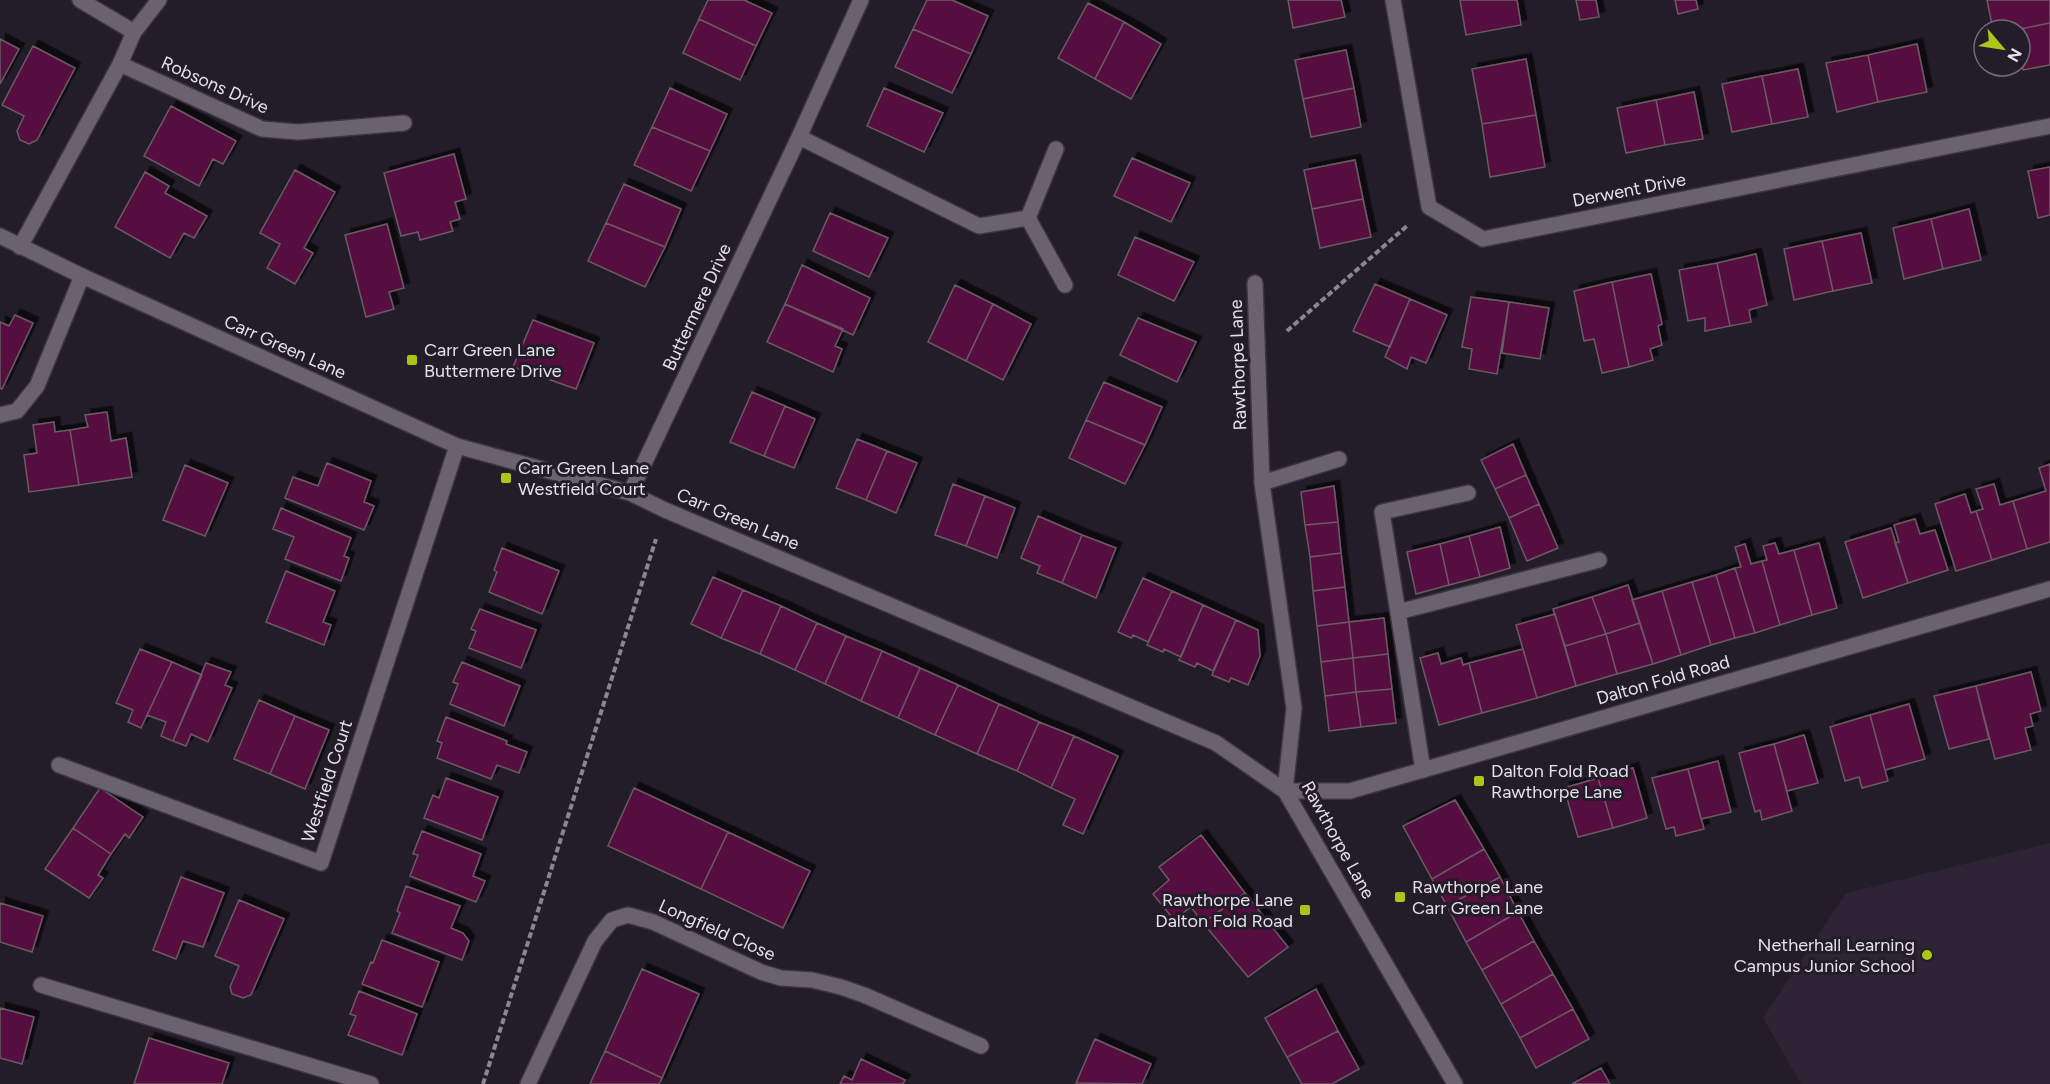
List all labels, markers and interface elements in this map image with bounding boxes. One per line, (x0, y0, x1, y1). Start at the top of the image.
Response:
north arrow (1972, 18, 2032, 78)
text: N (2003, 45, 2026, 65)
street label: Robsons Drive (158, 51, 272, 119)
street label: Derwent Drive (1570, 168, 1688, 212)
street label: Buttermere Drive (658, 240, 736, 374)
street label: Rawthorpe Lane (1225, 299, 1251, 431)
street label: Carr Green Lane (221, 310, 350, 384)
place label: Carr Green Lane Buttermere Drive (424, 339, 562, 382)
marker: Carr Green Lane Buttermere Drive (405, 353, 419, 367)
place label: Carr Green Lane Westfield Court (518, 457, 649, 500)
marker: Carr Green Lane Westfield Court (499, 471, 513, 485)
street label: Carr Green Lane (673, 483, 803, 555)
street label: Dalton Fold Road (1594, 650, 1732, 710)
street label: Westfield Court (297, 717, 357, 845)
place label: Dalton Fold Road Rawthorpe Lane (1491, 760, 1629, 803)
marker: Dalton Fold Road Rawthorpe Lane (1472, 774, 1486, 788)
street label: Rawthorpe Lane (1297, 777, 1379, 903)
place label: Rawthorpe Lane Carr Green Lane (1412, 876, 1543, 919)
place label: Rawthorpe Lane Dalton Fold Road (1155, 889, 1293, 932)
marker: Rawthorpe Lane Carr Green Lane (1393, 890, 1407, 904)
street label: Longfield Close (655, 894, 779, 966)
marker: Rawthorpe Lane Dalton Fold Road (1298, 903, 1312, 917)
place label: Netherhall Learning Campus Junior School (1734, 934, 1915, 977)
marker: Netherhall Learning Campus Junior School (1920, 948, 1934, 962)

